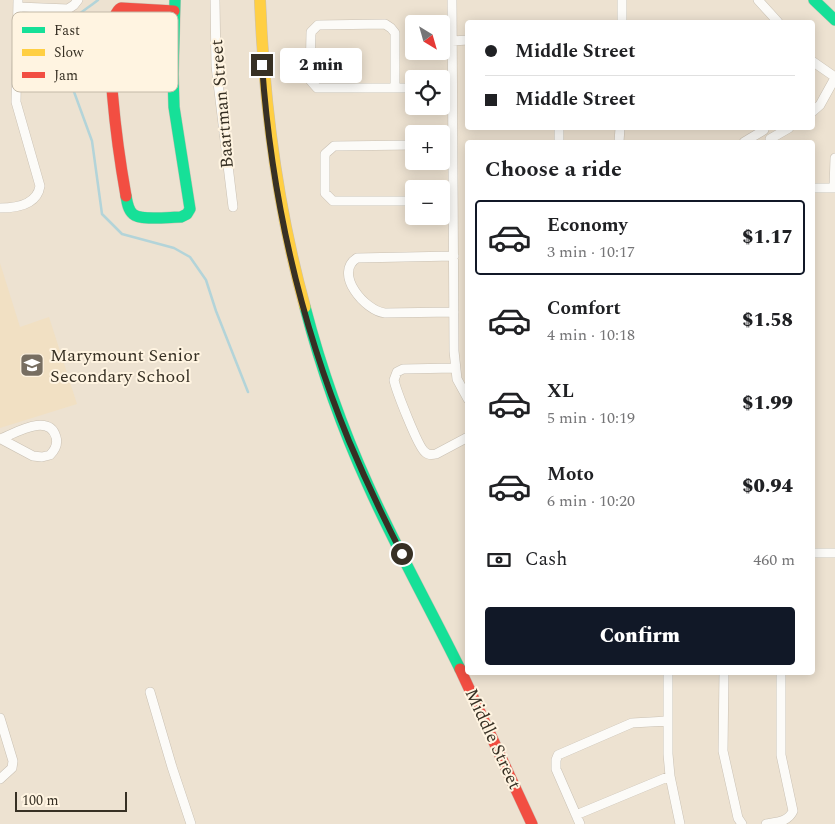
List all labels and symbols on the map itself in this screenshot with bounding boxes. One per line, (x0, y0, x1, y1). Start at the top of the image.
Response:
legend (12, 12, 178, 92)
north arrow (405, 15, 450, 60)
text: Fast (54, 20, 80, 41)
street label: Baartman Street (203, 38, 241, 170)
text: Slow (54, 42, 84, 63)
callout: 2 min (280, 48, 362, 82)
route end (251, 54, 273, 76)
text: Jam (54, 65, 78, 86)
place label: Marymount Senior Secondary School (50, 342, 200, 390)
school or university icon: Marymount Senior Secondary School (19, 352, 45, 378)
route start (391, 543, 413, 565)
street label: Middle Street (458, 684, 528, 794)
scale bar (15, 789, 128, 812)

